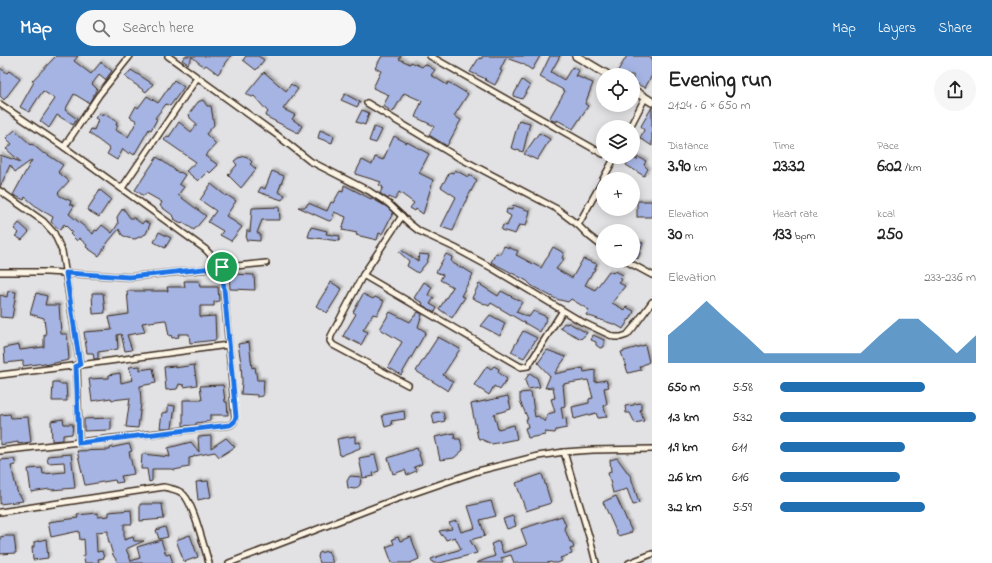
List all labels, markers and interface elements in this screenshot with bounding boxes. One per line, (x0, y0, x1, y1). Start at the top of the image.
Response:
search box (76, 10, 356, 46)
text: Map (20, 15, 52, 42)
icon: search (90, 17, 112, 39)
text: Search here (122, 17, 194, 39)
text: Map (832, 18, 856, 39)
text: Layers (878, 18, 916, 39)
text: Share (938, 18, 972, 39)
text: Evening run (668, 65, 772, 97)
map controls (596, 68, 640, 268)
button: locate (596, 68, 640, 112)
button: share (934, 69, 976, 111)
text: 21:24 · 6 × 650 m (668, 96, 751, 115)
button: layers (596, 120, 640, 164)
text: Distance (668, 138, 709, 154)
text: Time (773, 138, 794, 154)
text: Pace (877, 138, 899, 154)
text: 3.90 (668, 154, 691, 179)
text: 23:32 (773, 154, 805, 179)
text: 6:02 (877, 154, 902, 179)
text: km (691, 160, 707, 176)
text: /km (902, 160, 922, 176)
button: + (596, 172, 640, 216)
text: Elevation (668, 206, 708, 222)
text: Heart rate (773, 206, 818, 222)
text: kcal (877, 206, 895, 222)
text: 30 (668, 222, 682, 247)
text: 133 (773, 222, 792, 247)
text: 250 (877, 222, 903, 247)
button: − (596, 224, 640, 268)
text: m (682, 228, 694, 244)
text: bpm (792, 228, 815, 244)
pin (205, 250, 239, 284)
icon: arrive (211, 256, 233, 278)
text: Elevation (668, 268, 716, 287)
text: 233–236 m (924, 268, 976, 287)
text: 650 m (668, 378, 700, 397)
text: 5:58 (732, 378, 753, 397)
text: 1.3 km (668, 408, 699, 427)
text: 5:32 (732, 408, 752, 427)
text: 1.9 km (668, 438, 698, 457)
text: 6:11 (732, 438, 747, 457)
text: 2.6 km (668, 468, 702, 487)
text: 6:16 (732, 468, 749, 487)
text: 3.2 km (668, 498, 702, 517)
text: 5:59 (732, 498, 752, 517)

